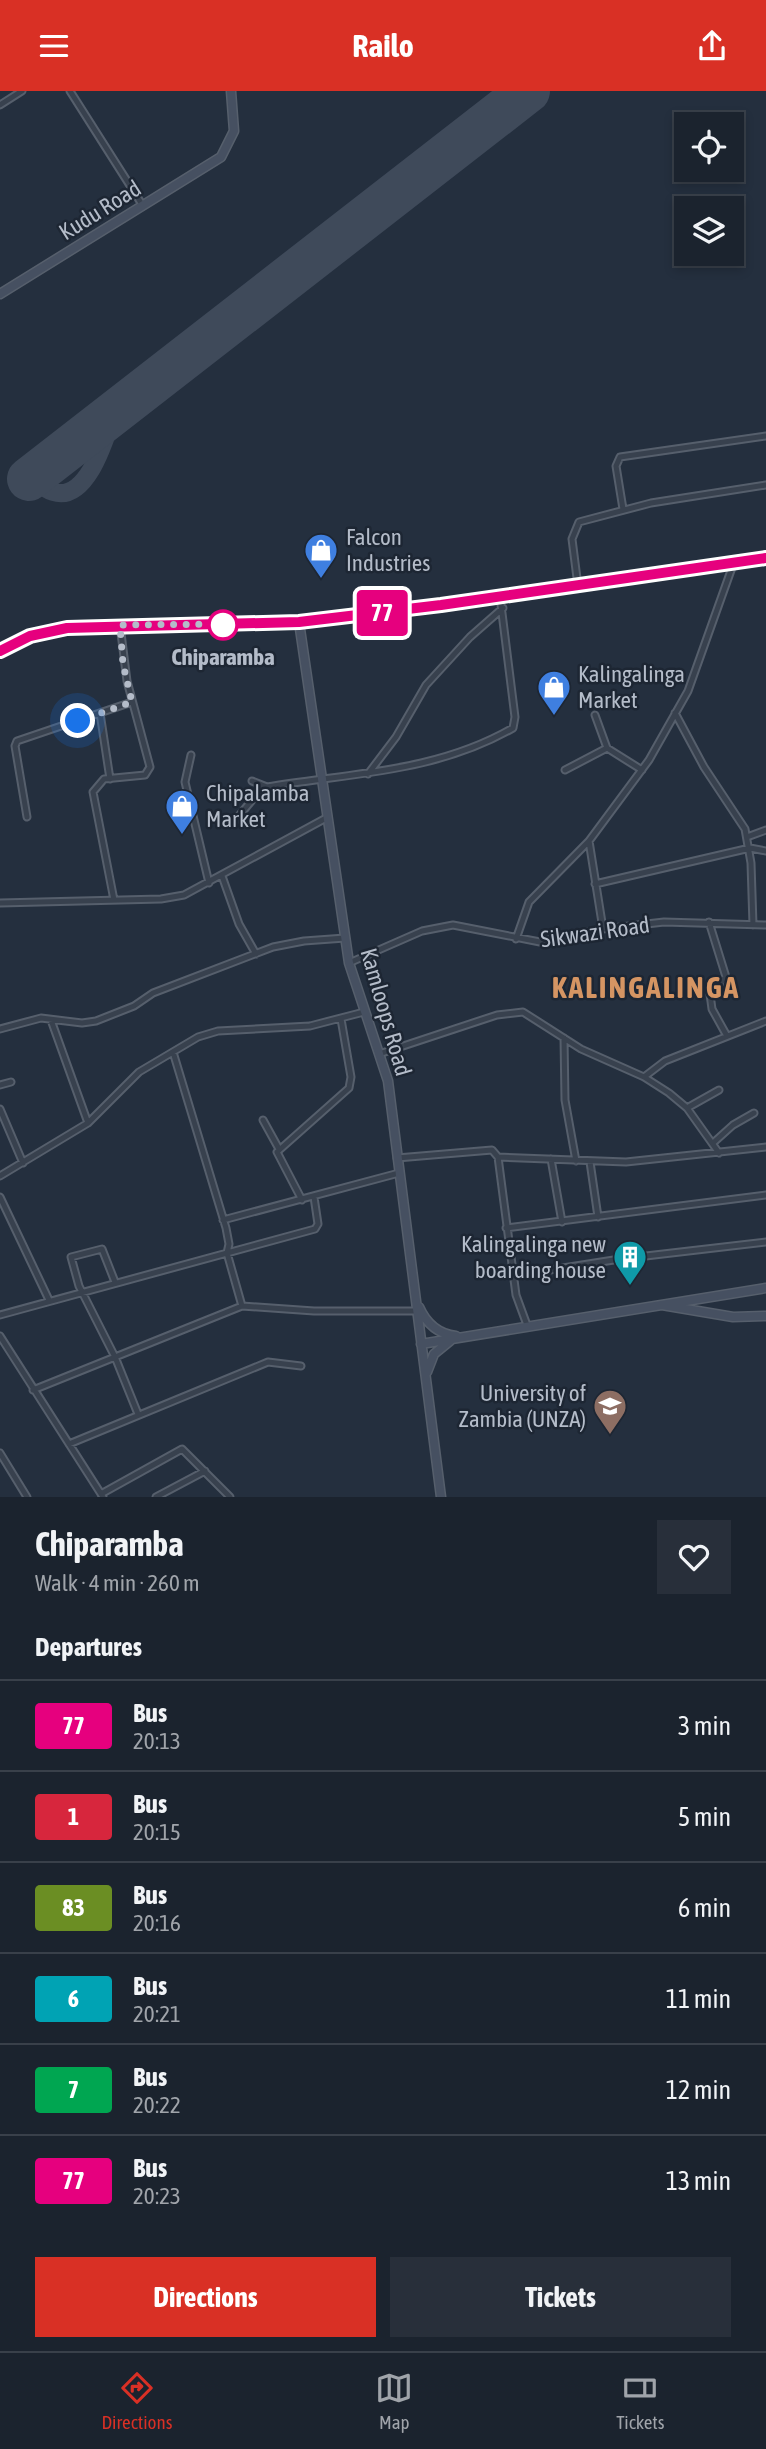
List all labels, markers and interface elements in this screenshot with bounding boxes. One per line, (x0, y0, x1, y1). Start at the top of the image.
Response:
icon: menu (35, 27, 73, 65)
text: Railo (352, 27, 414, 64)
icon: share (693, 27, 731, 65)
map controls (674, 112, 744, 266)
button: locate (674, 112, 744, 182)
street label: Kudu Road (54, 175, 146, 245)
button: layers (674, 196, 744, 266)
place label: Falcon Industries (346, 524, 430, 576)
shop icon: Falcon Industries (302, 531, 340, 580)
line badge: 77 (350, 590, 414, 636)
text: 77 (371, 599, 393, 626)
marker: Chiparamba (208, 610, 238, 640)
place label: Chiparamba (171, 644, 275, 670)
place label: Kalingalinga Market (578, 661, 685, 713)
shop icon: Kalingalinga Market (535, 668, 573, 717)
your location (60, 703, 95, 738)
place label: Chipalamba Market (206, 780, 309, 832)
shop icon: Chipalamba Market (163, 787, 201, 836)
street label: Sikwazi Road (539, 911, 651, 953)
street label: Kamloops Road (355, 945, 417, 1079)
district label: KALINGALINGA (552, 970, 740, 1004)
place label: Kalingalinga new boarding house (461, 1231, 606, 1283)
building icon: Kalingalinga new boarding house (611, 1238, 649, 1287)
place label: University of Zambia (UNZA) (459, 1380, 586, 1432)
school or university icon: University of Zambia (UNZA) (591, 1387, 629, 1436)
button: heart (657, 1520, 731, 1594)
text: Chiparamba (35, 1525, 184, 1563)
text: Walk · 4 min · 260 m (35, 1570, 199, 1596)
text: Departures (35, 1632, 142, 1662)
text: Bus (133, 1698, 167, 1728)
text: 3 min (678, 1711, 731, 1741)
text: 77 (62, 1712, 85, 1739)
text: 20:13 (133, 1728, 181, 1754)
text: Bus (133, 1789, 167, 1819)
text: 5 min (678, 1802, 731, 1832)
text: 1 (68, 1803, 79, 1830)
text: 20:15 (133, 1819, 181, 1845)
text: Bus (133, 1880, 167, 1910)
text: 6 min (678, 1893, 731, 1923)
text: 83 (62, 1894, 85, 1921)
text: 20:16 (133, 1910, 181, 1936)
text: Bus (133, 1971, 167, 2001)
text: 11 min (666, 1984, 731, 2014)
text: 6 (68, 1985, 79, 2012)
text: 20:21 (133, 2001, 181, 2027)
text: Bus (133, 2062, 167, 2092)
text: 12 min (666, 2075, 731, 2105)
text: 7 (68, 2076, 79, 2103)
text: 20:22 (133, 2092, 181, 2118)
text: Bus (133, 2153, 167, 2183)
text: 13 min (666, 2166, 731, 2196)
text: 77 (62, 2167, 85, 2194)
text: 20:23 (133, 2183, 181, 2209)
button: Directions (35, 2257, 376, 2337)
button: Tickets (390, 2257, 731, 2337)
tab: Directions (101, 2369, 172, 2433)
tab: Map (375, 2369, 413, 2433)
tab: Tickets (616, 2369, 664, 2433)

